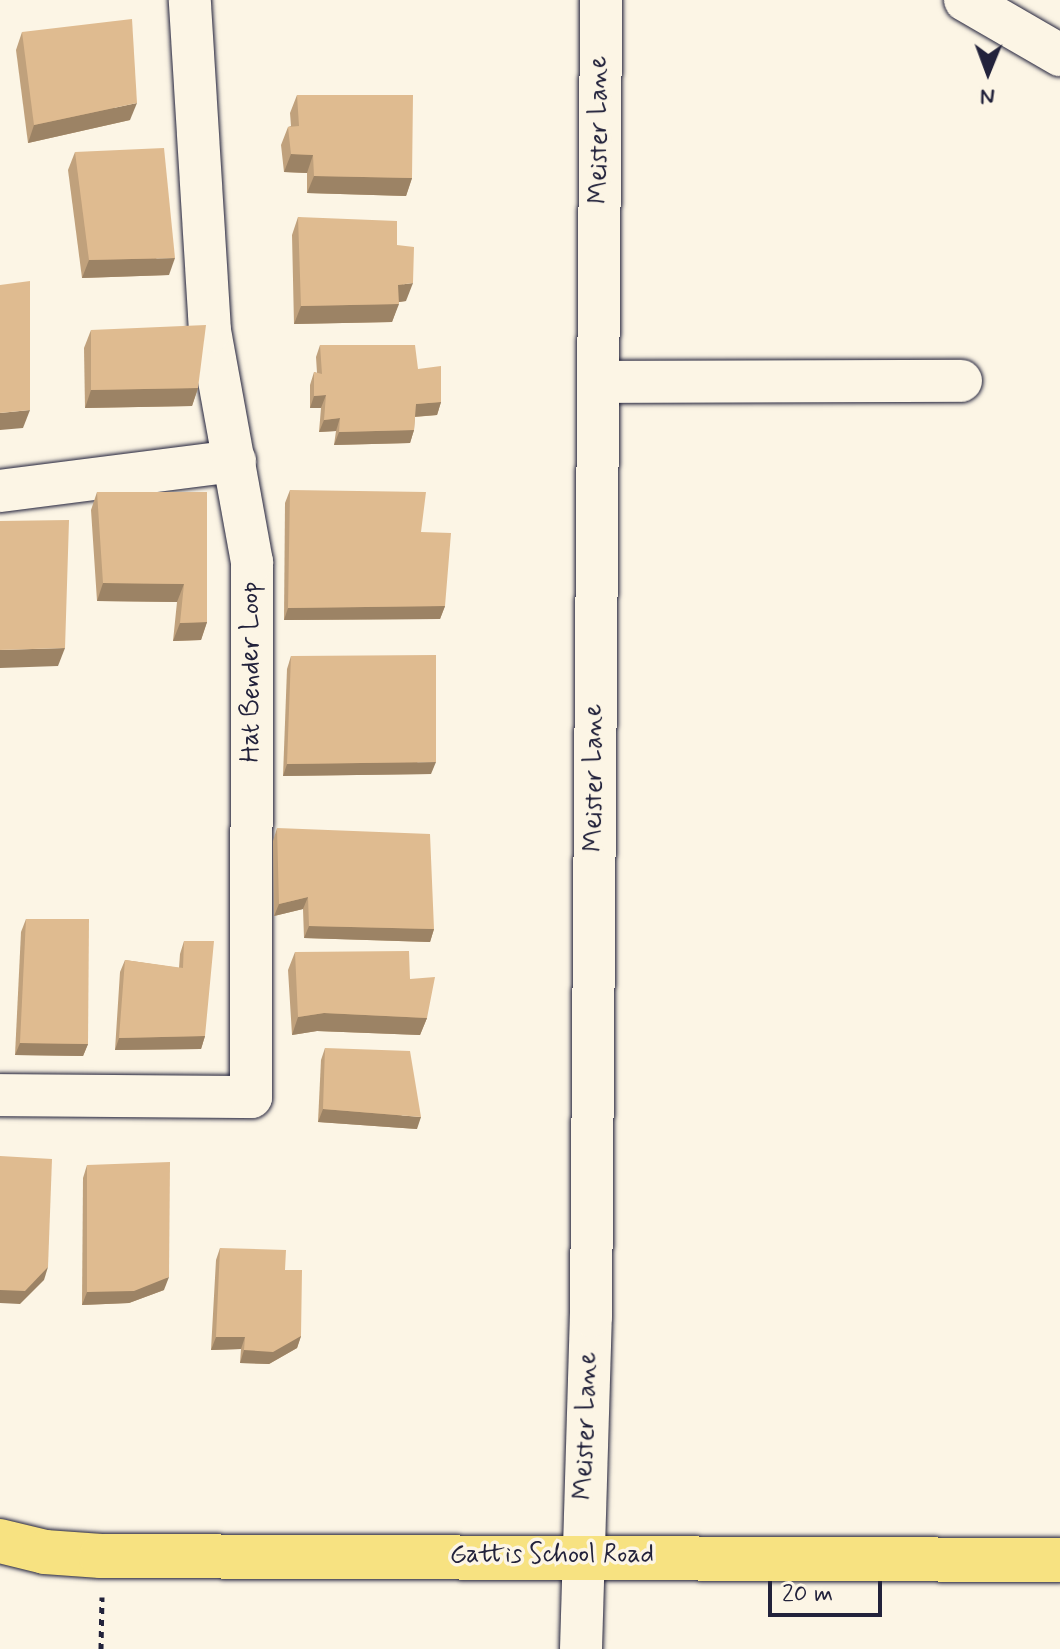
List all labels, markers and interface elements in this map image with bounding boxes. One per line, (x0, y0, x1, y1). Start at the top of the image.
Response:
north arrow (948, 32, 1028, 112)
street label: Meister Lane (584, 57, 616, 203)
text: N (980, 82, 995, 110)
street label: Hat Bender Loop (236, 581, 268, 763)
street label: Meister Lane (579, 705, 611, 851)
street label: Meister Lane (569, 1353, 605, 1499)
street label: Gattis School Road (449, 1540, 655, 1572)
scale bar (772, 1565, 886, 1615)
text: 20 m (782, 1579, 833, 1610)

